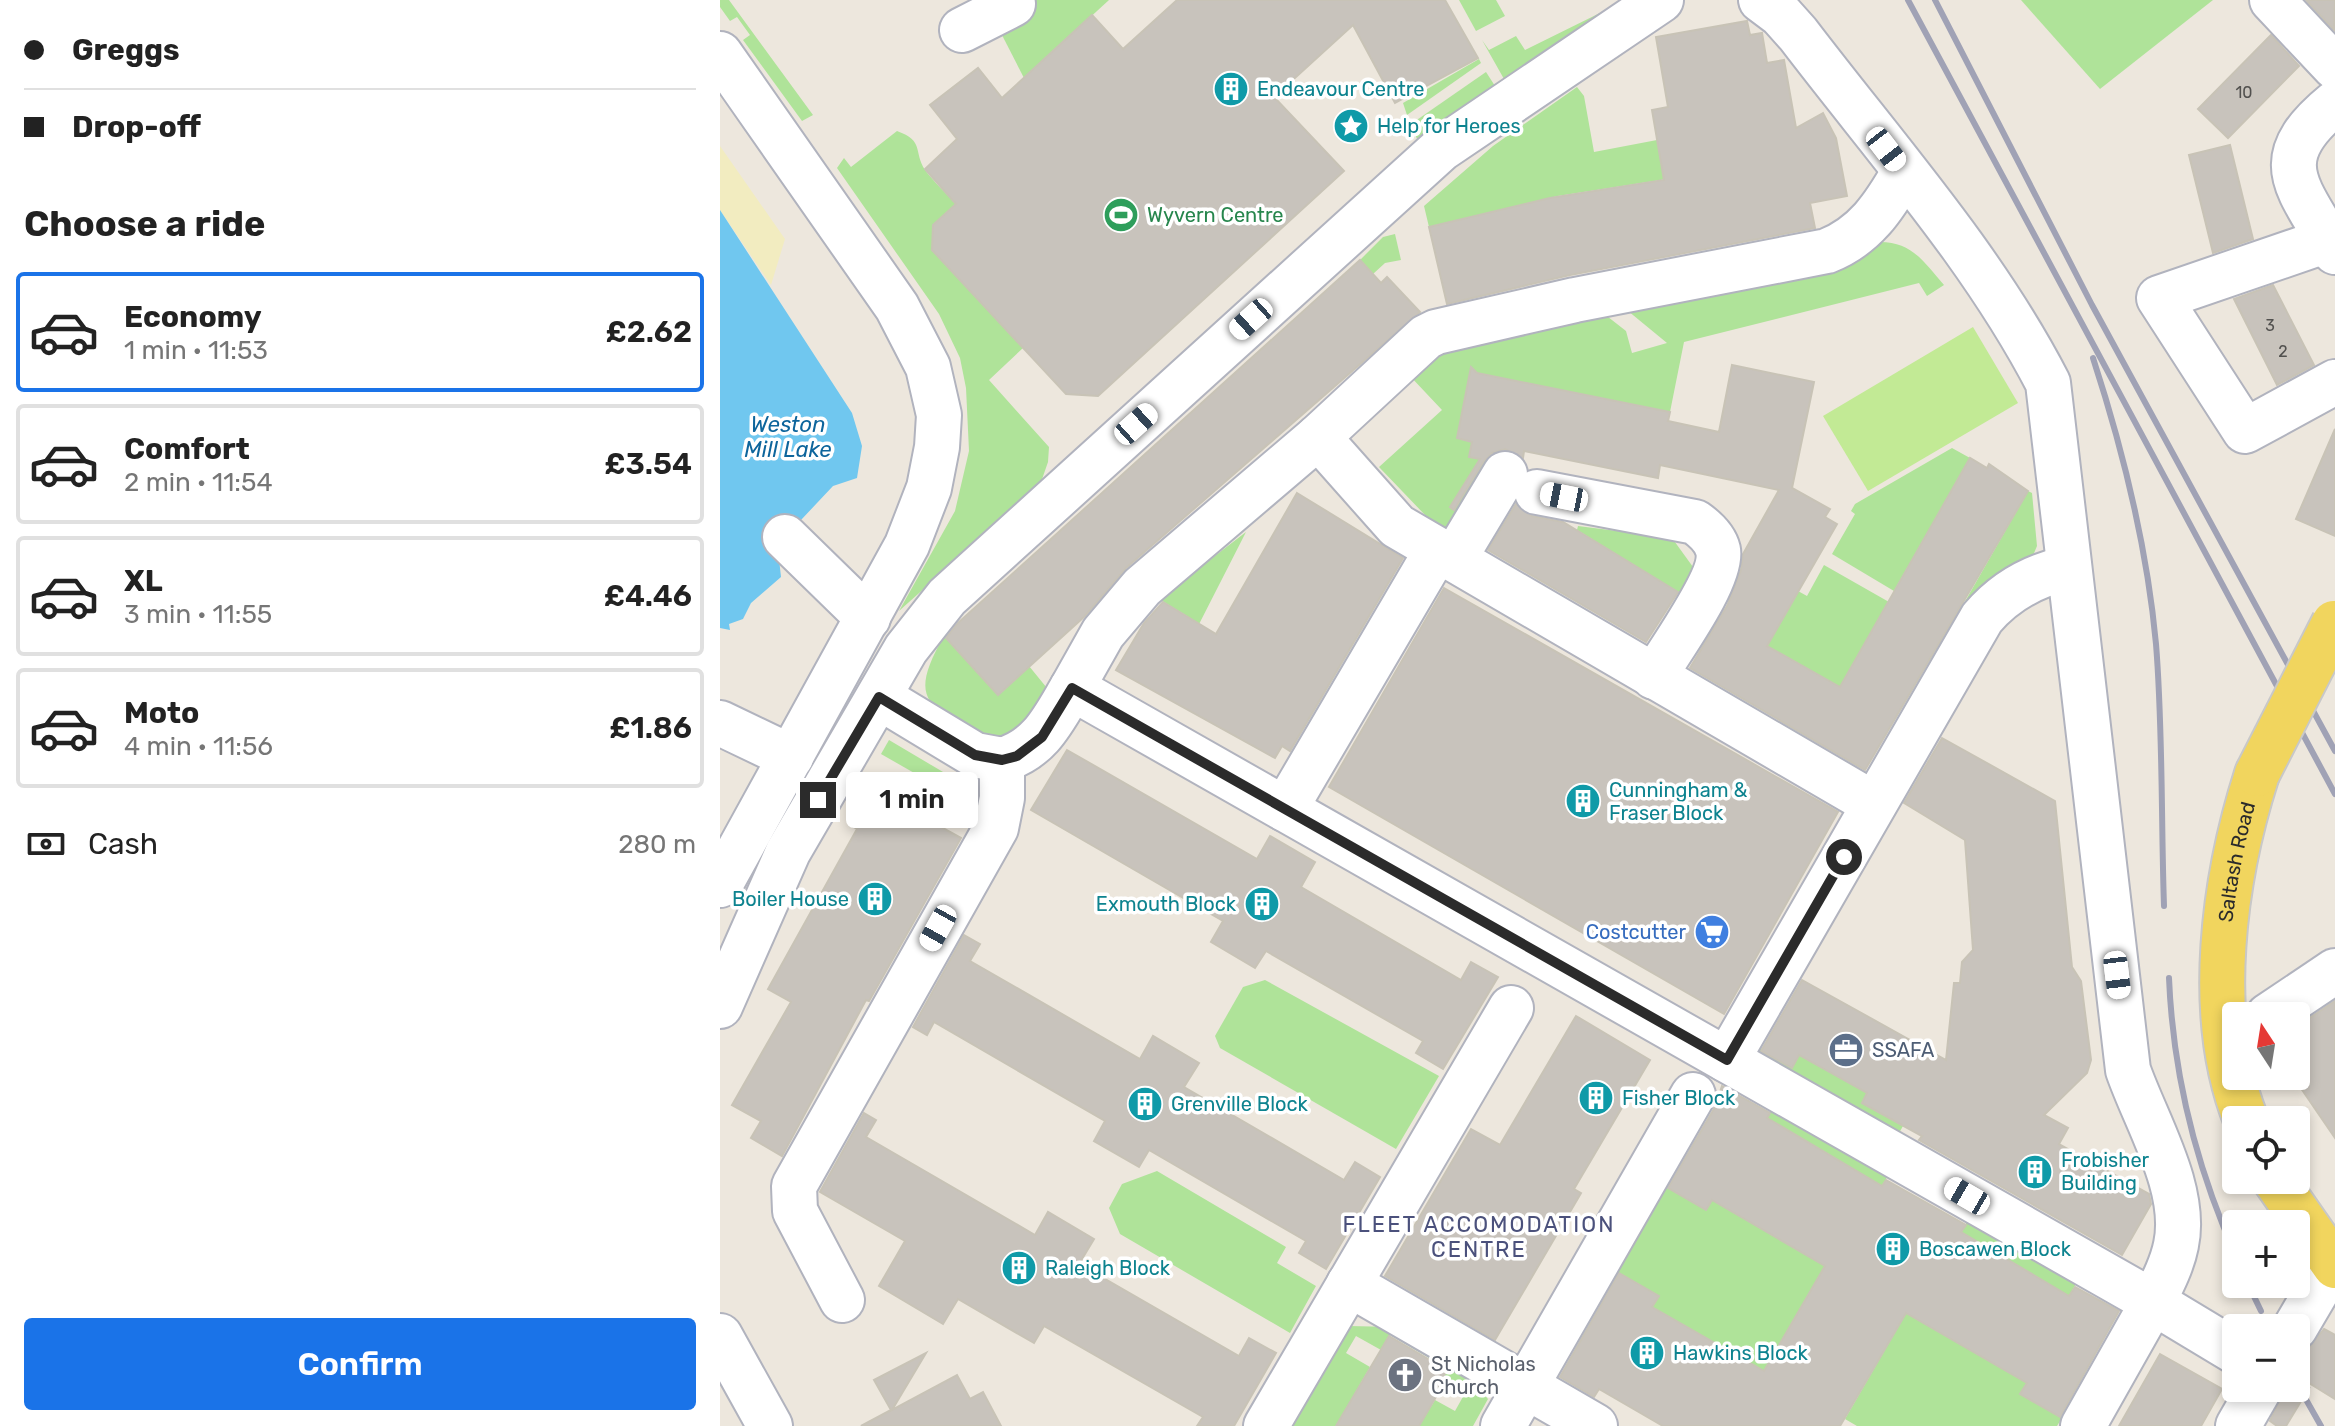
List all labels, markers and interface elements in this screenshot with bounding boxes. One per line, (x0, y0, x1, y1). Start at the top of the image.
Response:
text: Greggs (72, 32, 180, 68)
building icon: Endeavour Centre (1212, 70, 1250, 108)
place label: Endeavour Centre (1257, 77, 1424, 101)
house number: 10 (2235, 83, 2253, 102)
place icon: Help for Heroes (1332, 107, 1370, 145)
text: Drop-off (72, 109, 201, 145)
place label: Help for Heroes (1377, 114, 1521, 138)
car (1862, 123, 1910, 175)
sports icon: Wyvern Centre (1102, 196, 1140, 234)
text: Choose a ride (24, 202, 265, 245)
place label: Wyvern Centre (1147, 203, 1284, 227)
car (1225, 294, 1277, 344)
icon: car (28, 296, 100, 368)
text: Economy (124, 299, 262, 335)
text: £2.62 (605, 314, 692, 350)
house number: 3 (2265, 316, 2275, 335)
text: 1 min · 11:53 (124, 335, 268, 366)
house number: 2 (2278, 342, 2288, 361)
car (1110, 399, 1162, 449)
water label: Weston Mill Lake (744, 411, 832, 463)
icon: car (28, 428, 100, 500)
text: Comfort (124, 431, 250, 467)
text: £3.54 (604, 446, 692, 482)
text: 2 min · 11:54 (124, 467, 273, 498)
car (1538, 481, 1590, 513)
icon: car (28, 560, 100, 632)
text: XL (124, 563, 163, 599)
text: £4.46 (604, 578, 692, 614)
text: 3 min · 11:55 (124, 599, 272, 630)
icon: car (28, 692, 100, 764)
text: Moto (124, 695, 199, 731)
text: £1.86 (609, 710, 692, 746)
text: 4 min · 11:56 (124, 731, 273, 762)
callout: 1 min (846, 772, 978, 828)
place label: Cunningham & Fraser Block (1609, 778, 1747, 825)
route end (800, 782, 836, 818)
building icon: Cunningham & Fraser Block (1564, 782, 1602, 820)
text: 1 min (879, 784, 945, 815)
street label: Saltash Road (2214, 799, 2260, 923)
icon: cash (24, 822, 68, 866)
text: Cash (88, 826, 158, 862)
text: 280 m (618, 829, 696, 860)
route start (1826, 839, 1862, 875)
building icon: Boiler House (856, 880, 894, 918)
building icon: Exmouth Block (1243, 885, 1281, 923)
place label: Boiler House (732, 887, 849, 911)
place label: Exmouth Block (1096, 892, 1237, 916)
car (916, 901, 960, 955)
supermarket icon: Costcutter (1693, 913, 1731, 951)
place label: Costcutter (1586, 920, 1686, 944)
car (2102, 950, 2132, 1000)
north arrow (2222, 1002, 2310, 1090)
map controls (2222, 1002, 2310, 1402)
office icon: SSAFA (1827, 1031, 1865, 1069)
place label: SSAFA (1872, 1038, 1934, 1062)
building icon: Fisher Block (1577, 1079, 1615, 1117)
building icon: Grenville Block (1126, 1085, 1164, 1123)
place label: Fisher Block (1622, 1086, 1736, 1110)
place label: Grenville Block (1171, 1092, 1309, 1116)
button: locate (2222, 1106, 2310, 1194)
place label: Frobisher Building (2061, 1148, 2150, 1195)
building icon: Frobisher Building (2016, 1153, 2054, 1191)
car (1940, 1174, 1994, 1218)
button: + (2222, 1210, 2310, 1298)
district label: FLEET ACCOMODATION CENTRE (1343, 1211, 1615, 1263)
building icon: Boscawen Block (1874, 1230, 1912, 1268)
place label: Boscawen Block (1919, 1237, 2072, 1261)
building icon: Raleigh Block (1000, 1249, 1038, 1287)
place label: Raleigh Block (1045, 1256, 1171, 1280)
button: − (2222, 1314, 2310, 1402)
button: Confirm (24, 1318, 696, 1410)
building icon: Hawkins Block (1628, 1334, 1666, 1372)
place label: Hawkins Block (1673, 1341, 1808, 1365)
place label: St Nicholas Church (1431, 1352, 1536, 1399)
church icon: St Nicholas Church (1386, 1356, 1424, 1394)

